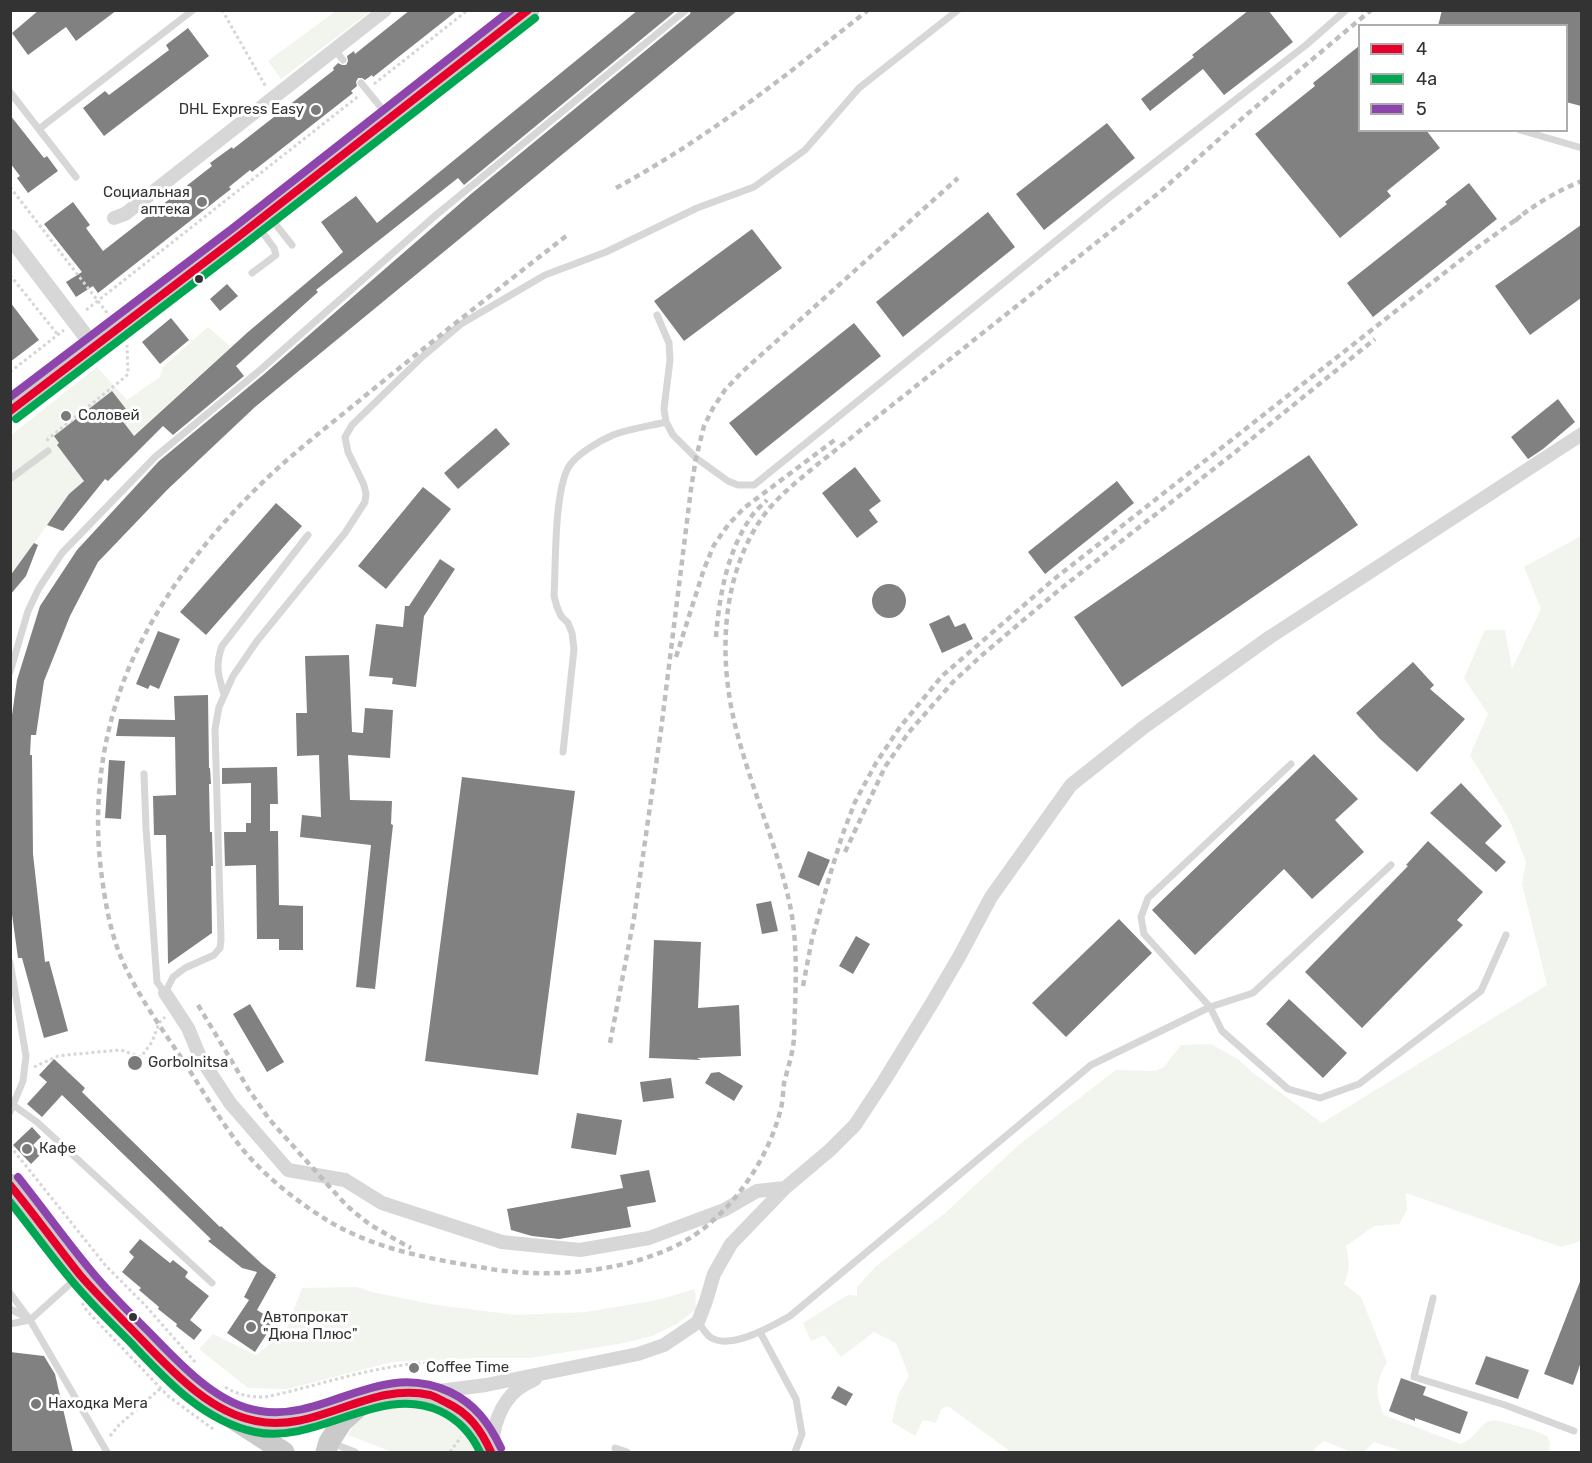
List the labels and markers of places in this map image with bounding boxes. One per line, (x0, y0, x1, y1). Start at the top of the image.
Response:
place label: DHL Express Easy (179, 101, 304, 119)
marker: DHL Express Easy (309, 103, 323, 117)
place label: Социальная аптека (103, 184, 190, 219)
marker: Социальная аптека (195, 195, 209, 209)
unlabelled marker (193, 273, 205, 285)
place label: Соловей (78, 407, 140, 425)
marker: Соловей (59, 409, 73, 423)
marker: Gorbolnitsa (126, 1054, 144, 1072)
place label: Gorbolnitsa (148, 1054, 228, 1072)
place label: Кафе (39, 1140, 76, 1158)
marker: Кафе (20, 1142, 34, 1156)
place label: Автопрокат "Дюна Плюс" (263, 1309, 357, 1344)
unlabelled marker (127, 1311, 139, 1323)
marker: Автопрокат "Дюна Плюс" (244, 1320, 258, 1334)
place label: Coffee Time (426, 1359, 509, 1377)
marker: Coffee Time (407, 1361, 421, 1375)
place label: Находка Мега (48, 1395, 148, 1413)
marker: Находка Мега (29, 1397, 43, 1411)

